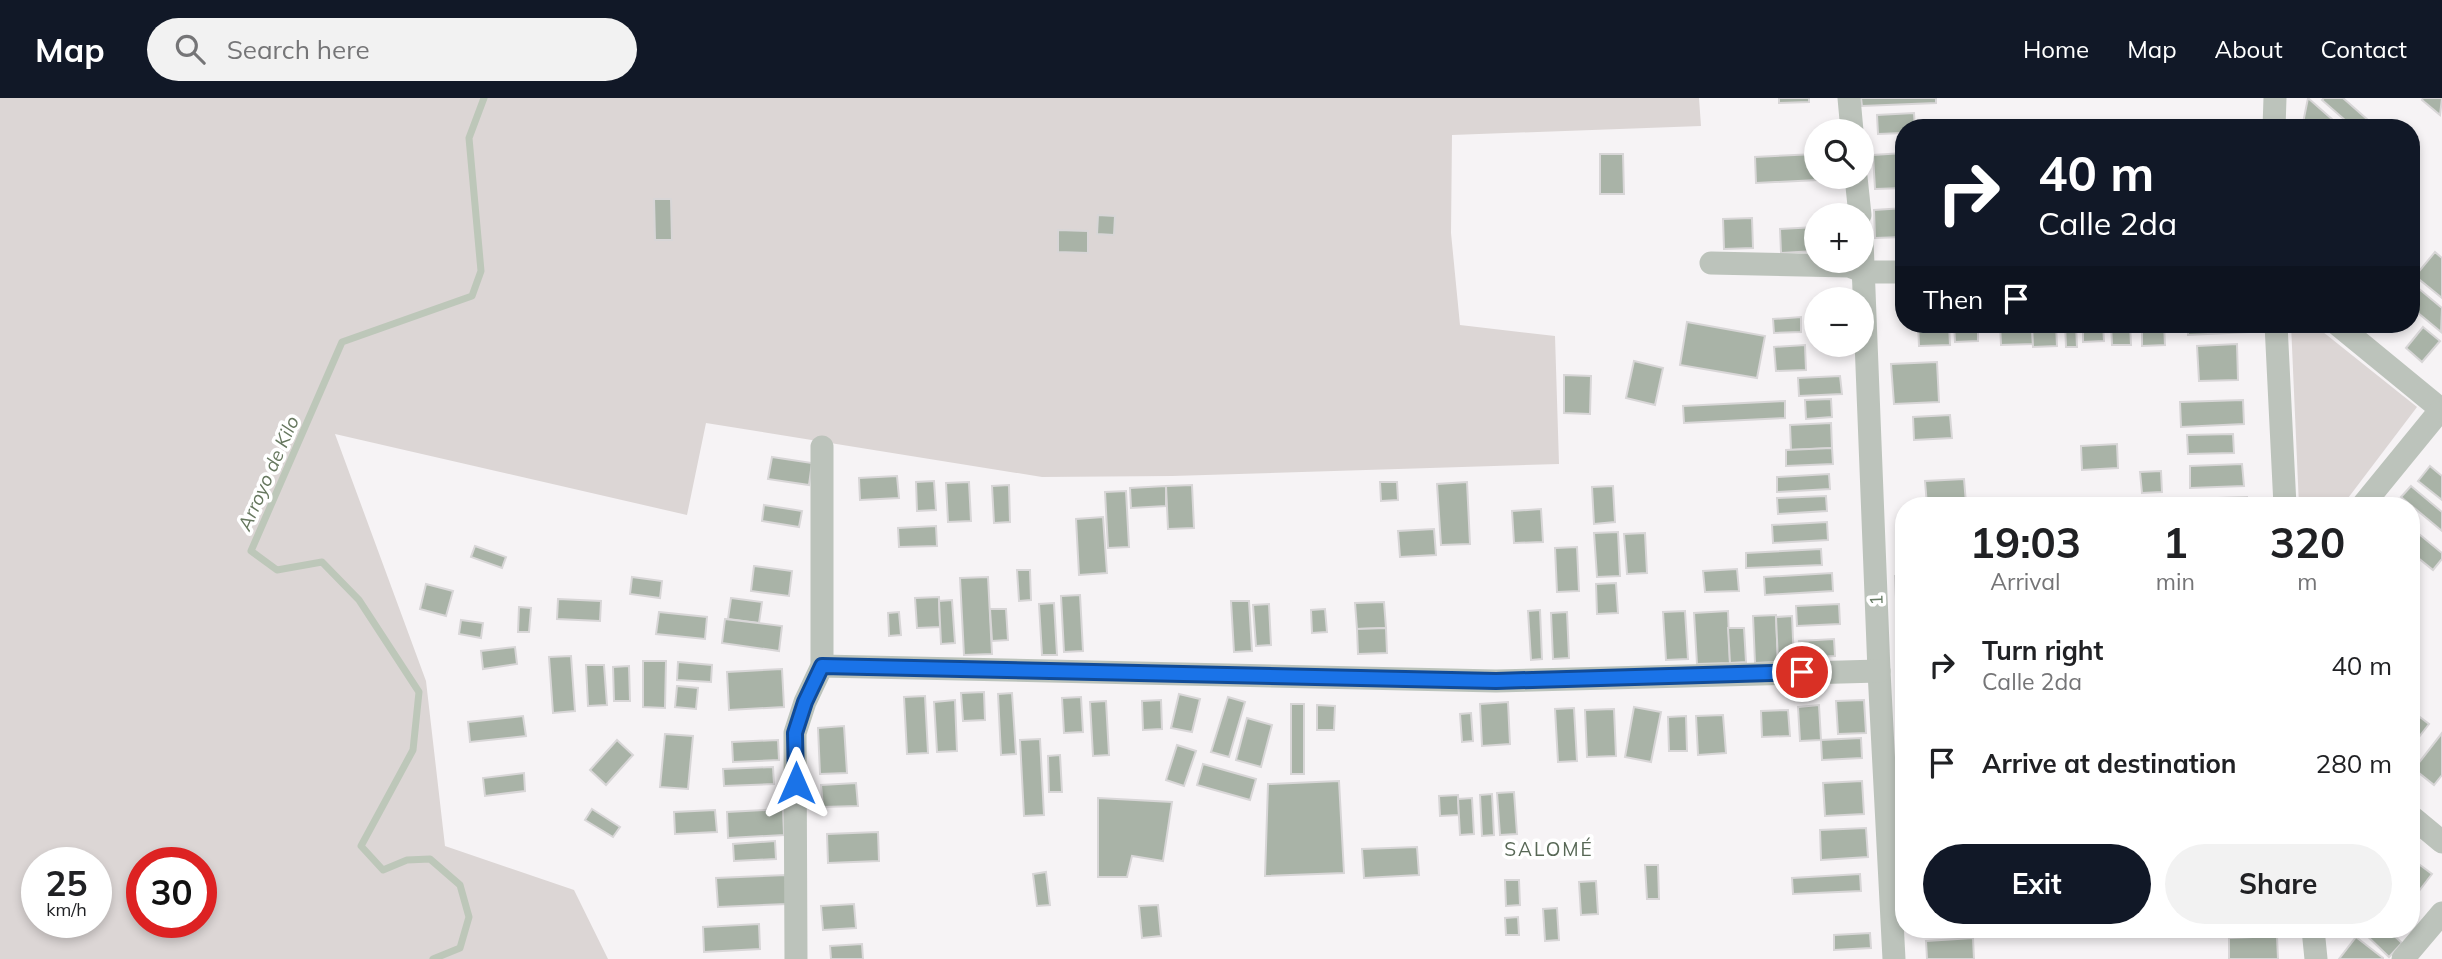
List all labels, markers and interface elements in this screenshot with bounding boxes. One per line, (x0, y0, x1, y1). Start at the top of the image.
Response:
search box (147, 18, 637, 81)
text: Map (35, 29, 105, 70)
icon: search (171, 30, 209, 68)
text: Search here (227, 33, 370, 66)
text: Home (2023, 34, 2089, 64)
text: Map (2127, 34, 2177, 64)
text: About (2215, 34, 2283, 64)
text: Contact (2321, 34, 2407, 64)
map controls (1804, 119, 1874, 357)
button: search (1804, 119, 1874, 189)
text: 40 m (2038, 142, 2154, 203)
icon: right (1923, 147, 2014, 238)
button: + (1804, 203, 1874, 273)
text: Calle 2da (2038, 203, 2177, 243)
icon: arrive (1997, 280, 2035, 318)
text: Then (1923, 283, 1983, 316)
button: − (1804, 287, 1874, 357)
water label: Arroyo de Kilo (232, 412, 304, 535)
text: 19:03 (1970, 516, 2081, 569)
text: 1 (2163, 516, 2188, 569)
text: 320 (2270, 516, 2345, 569)
text: Arrival (1990, 567, 2061, 596)
text: min (2156, 567, 2195, 596)
text: m (2297, 567, 2318, 596)
street label: 1 (1864, 594, 1888, 606)
text: Turn right (1982, 634, 2103, 667)
pin (1772, 642, 1832, 702)
icon: right (1923, 646, 1961, 684)
text: 40 m (2331, 649, 2392, 682)
icon: arrive (1783, 653, 1821, 691)
text: Calle 2da (1982, 667, 2082, 696)
icon: arrive (1923, 744, 1961, 782)
position arrow (759, 746, 833, 820)
text: Arrive at destination (1982, 747, 2237, 780)
text: 280 m (2316, 747, 2392, 780)
district label: SALOMÉ (1504, 837, 1594, 861)
button: Exit (1923, 844, 2151, 924)
button: Share (2165, 844, 2392, 924)
speed limit sign: 30 (126, 847, 217, 938)
text: 25 (45, 861, 88, 905)
text: km/h (46, 898, 87, 921)

